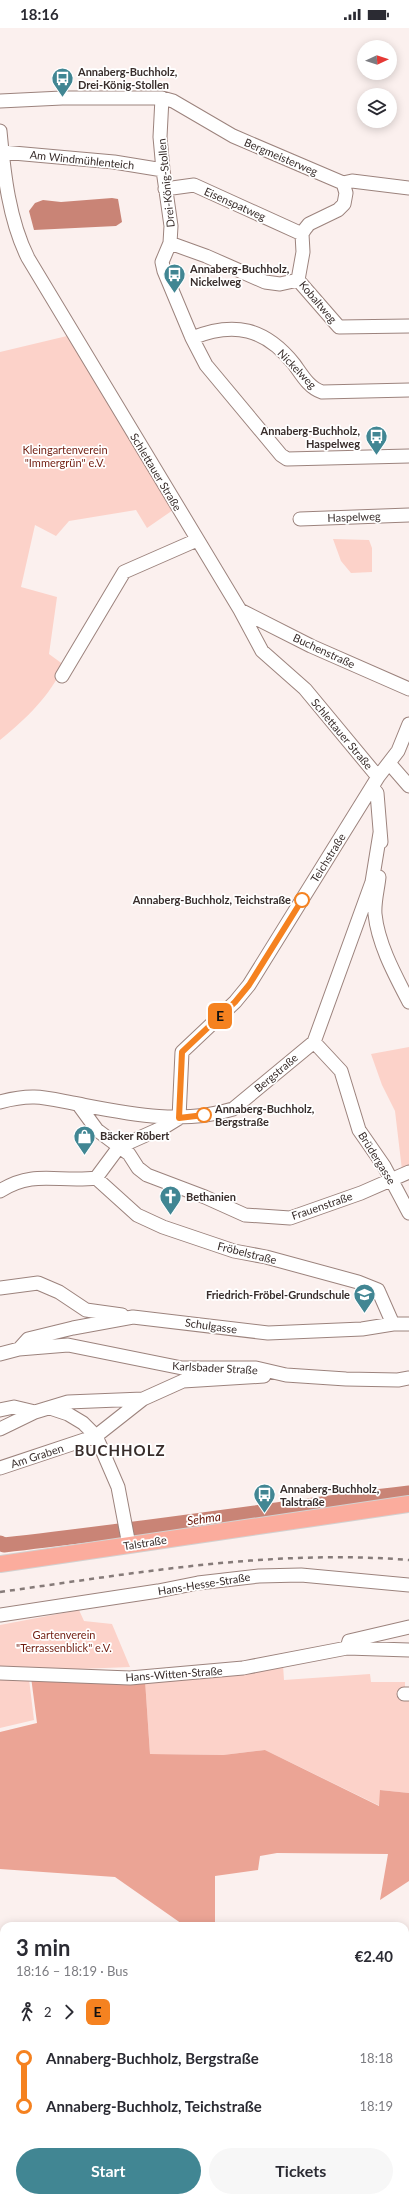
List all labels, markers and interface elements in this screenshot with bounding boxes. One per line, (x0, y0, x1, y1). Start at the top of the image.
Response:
text: 18:16 (20, 5, 59, 23)
north arrow (357, 40, 397, 80)
map controls (357, 40, 397, 128)
bus stop icon: Annaberg-Buchholz, Drei-König-Stollen (49, 65, 75, 98)
place label: Annaberg-Buchholz, Drei-König-Stollen (77, 65, 178, 91)
button: layers (357, 88, 397, 128)
street label: Bergmeisterweg (243, 135, 320, 178)
street label: Drei-König-Stollen (154, 138, 177, 228)
street label: Am Windmühlenteich (29, 148, 135, 171)
street label: Eisenspatweg (202, 184, 268, 223)
bus stop icon: Annaberg-Buchholz, Nickelweg (161, 262, 187, 295)
place label: Annaberg-Buchholz, Nickelweg (189, 262, 290, 288)
street label: Kobaltweg (297, 278, 340, 326)
street label: Nickelweg (275, 346, 320, 391)
place label: Annaberg-Buchholz, Haspelweg (260, 424, 360, 450)
bus stop icon: Annaberg-Buchholz, Haspelweg (363, 424, 389, 457)
street label: Schlettauer Straße (128, 430, 185, 513)
park label: Kleingartenverein "Immergrün" e.V. (22, 443, 108, 469)
street label: Haspelweg (327, 509, 381, 524)
street label: Buchenstraße (291, 631, 357, 671)
street label: Schlettauer Straße (309, 696, 376, 772)
street label: Teichstraße (307, 831, 348, 885)
marker: Annaberg-Buchholz, Teichstraße (294, 892, 310, 908)
place label: Annaberg-Buchholz, Teichstraße (132, 893, 291, 906)
line badge: E (207, 1003, 233, 1029)
text: E (216, 1007, 224, 1024)
street label: Bergstraße (251, 1051, 300, 1095)
place label: Annaberg-Buchholz, Bergstraße (214, 1102, 315, 1128)
marker: Annaberg-Buchholz, Bergstraße (196, 1107, 212, 1123)
shop icon: Bäcker Röbert (71, 1123, 97, 1156)
place label: Bäcker Röbert (100, 1129, 170, 1142)
street label: Brüdergasse (356, 1129, 399, 1187)
church icon: Bethanien (158, 1184, 184, 1217)
street label: Frauenstraße (290, 1189, 354, 1222)
place label: Bethanien (186, 1190, 236, 1203)
street label: Fröbelstraße (216, 1239, 278, 1266)
school or university icon: Friedrich-Fröbel-Grundschule (352, 1282, 378, 1315)
place label: Friedrich-Fröbel-Grundschule (206, 1288, 350, 1301)
street label: Schulgasse (184, 1315, 238, 1336)
street label: Karlsbader Straße (172, 1359, 258, 1376)
street label: Am Graben (9, 1441, 65, 1470)
district label: BUCHHOLZ (74, 1441, 166, 1459)
bus stop icon: Annaberg-Buchholz, Talstraße (252, 1482, 278, 1515)
place label: Annaberg-Buchholz, Talstraße (279, 1482, 380, 1508)
water label: Sehma (186, 1509, 222, 1528)
street label: Talstraße (122, 1533, 168, 1552)
street label: Hans-Hesse-Straße (157, 1570, 251, 1597)
park label: Gartenverein "Terrassenblick" e.V. (16, 1628, 112, 1654)
street label: Hans-Witten-Straße (125, 1664, 223, 1683)
text: 3 min (16, 1934, 71, 1961)
text: €2.40 (355, 1947, 393, 1965)
text: 18:16 – 18:19 · Bus (16, 1963, 128, 1979)
icon: walk (16, 2001, 38, 2023)
icon: forward (58, 2001, 80, 2023)
text: E (94, 2003, 102, 2020)
text: 2 (44, 2004, 52, 2020)
text: Annaberg-Buchholz, Bergstraße (46, 2049, 259, 2067)
text: 18:18 (360, 2050, 393, 2066)
text: Annaberg-Buchholz, Teichstraße (46, 2097, 262, 2115)
text: 18:19 (360, 2098, 393, 2114)
button: Start (16, 2148, 201, 2194)
button: Tickets (209, 2148, 393, 2194)

